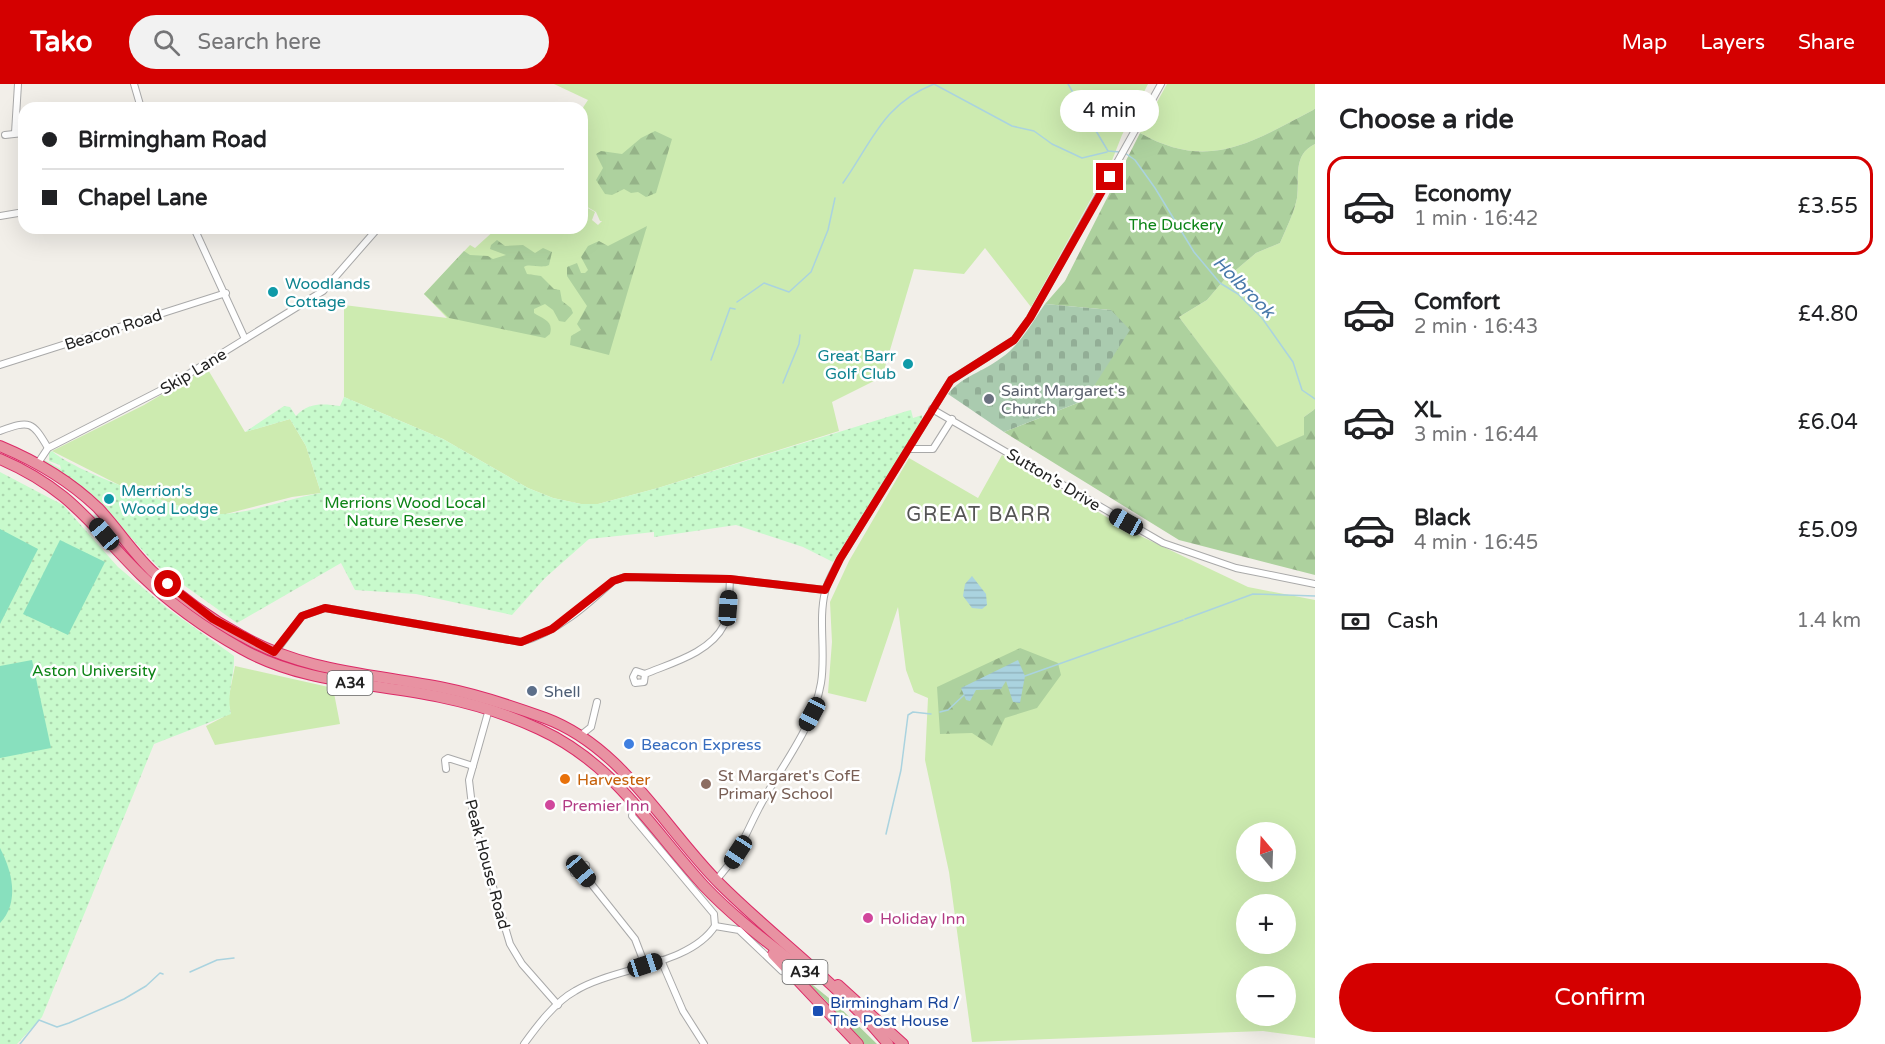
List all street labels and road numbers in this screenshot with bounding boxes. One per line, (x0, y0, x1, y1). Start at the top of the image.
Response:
street label: Beacon Road (62, 305, 165, 355)
street label: Skip Lane (157, 344, 230, 399)
street label: Sutton's Drive (1003, 444, 1104, 516)
road number: A34 (328, 671, 372, 695)
street label: Peak House Road (460, 797, 514, 932)
road number: A34 (782, 960, 828, 984)

